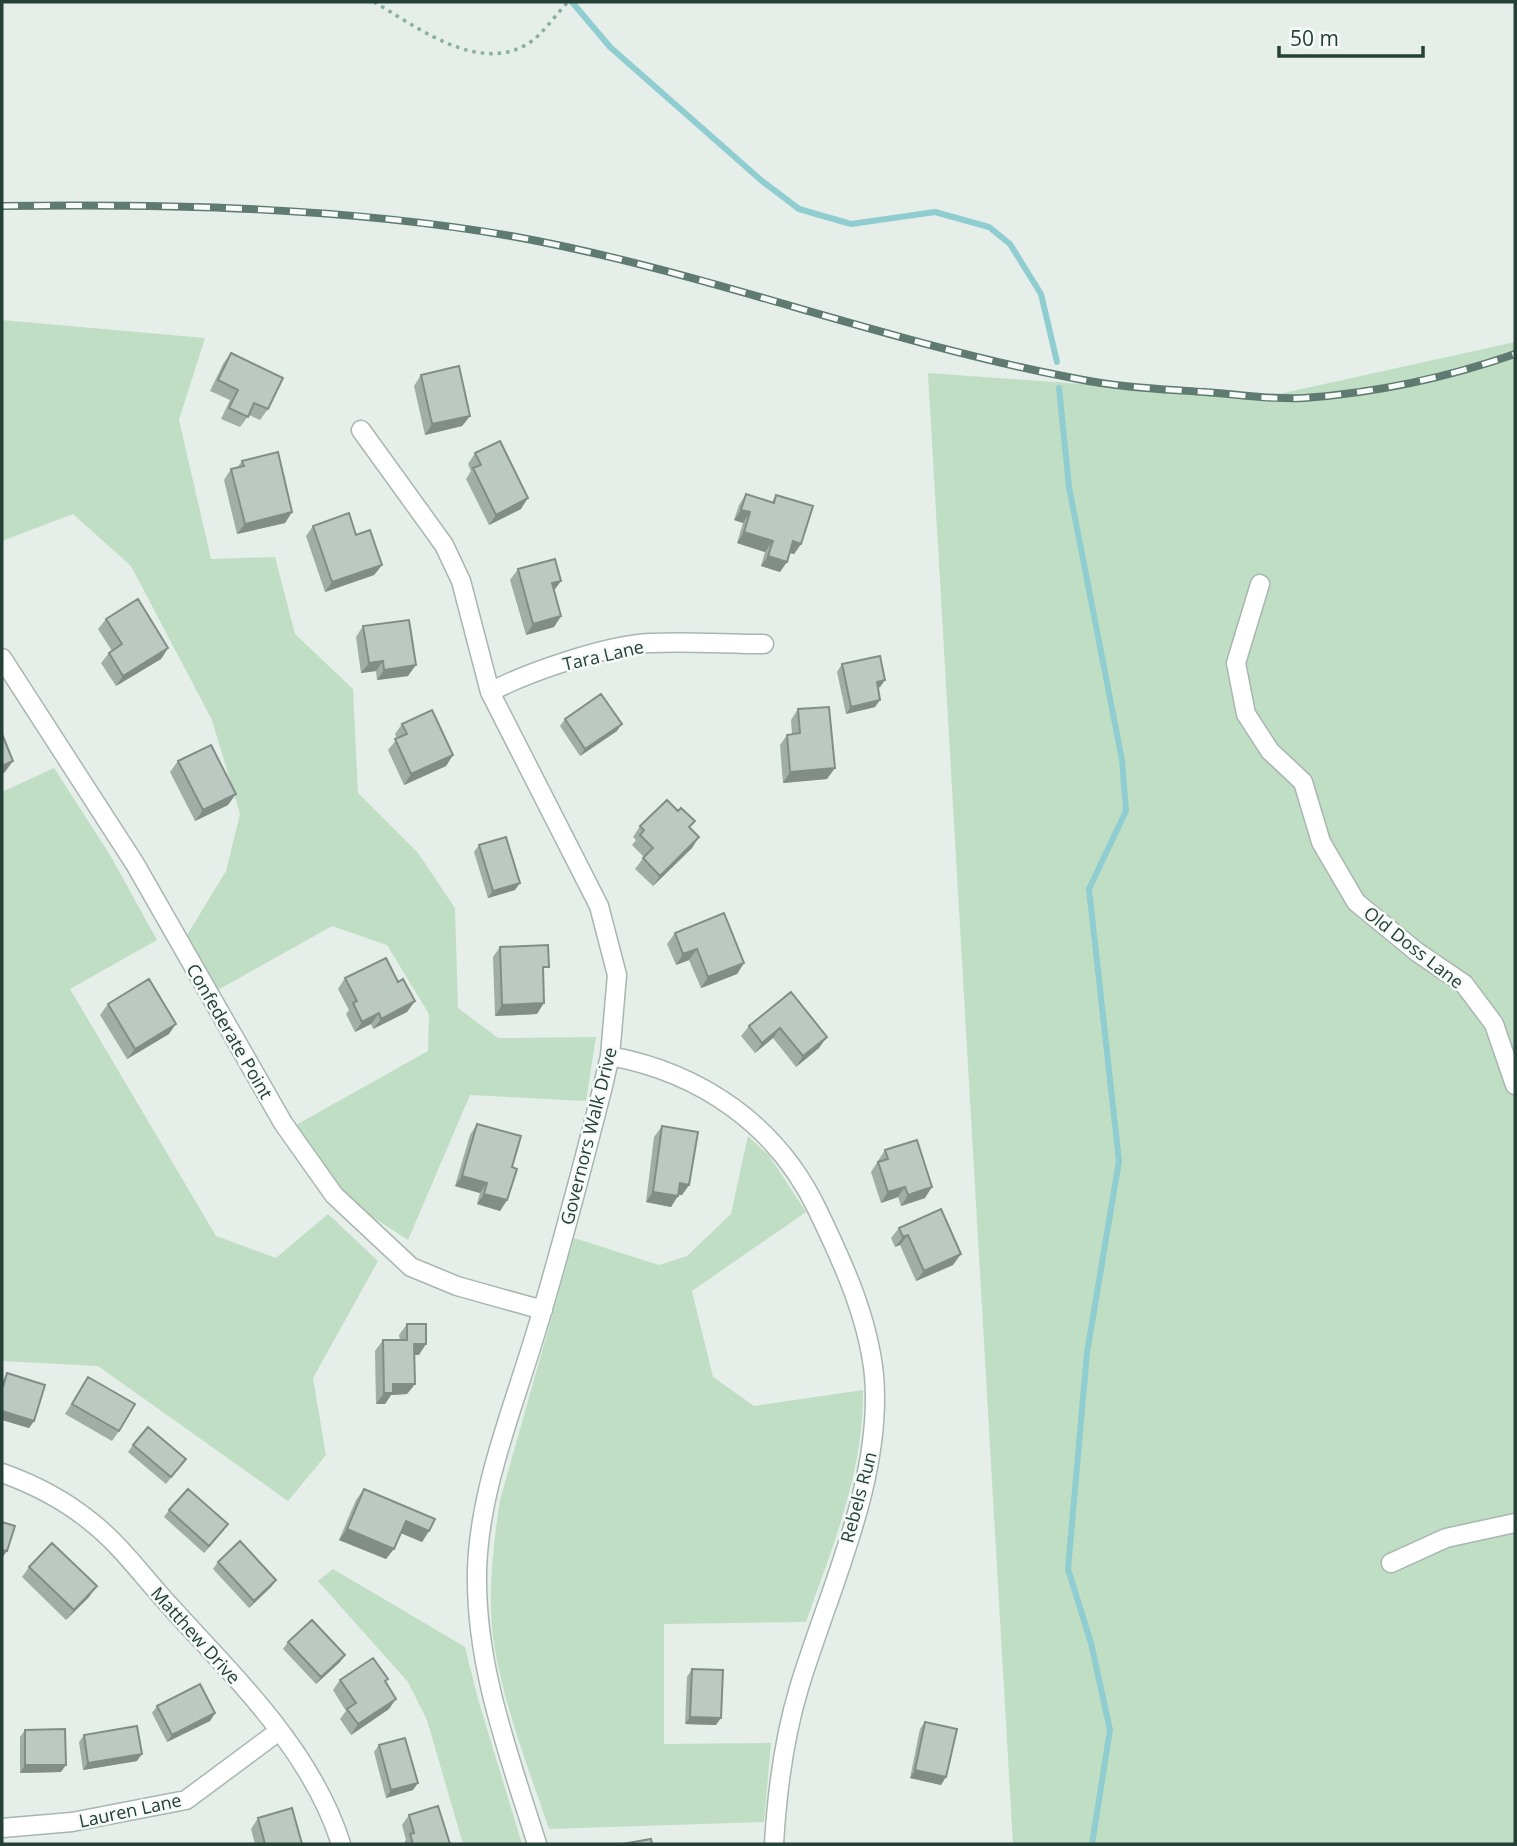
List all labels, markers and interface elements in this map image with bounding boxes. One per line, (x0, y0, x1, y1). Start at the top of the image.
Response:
scale bar (1279, 14, 1422, 58)
text: 50 m (1290, 24, 1339, 52)
street label: Tara Lane (560, 634, 646, 676)
street label: Old Doss Lane (1359, 900, 1469, 994)
street label: Confederate Point (181, 959, 279, 1103)
street label: Governors Walk Drive (554, 1045, 622, 1227)
street label: Rebels Run (834, 1449, 882, 1545)
street label: Matthew Drive (146, 1581, 246, 1689)
street label: Lauren Lane (77, 1787, 183, 1833)

